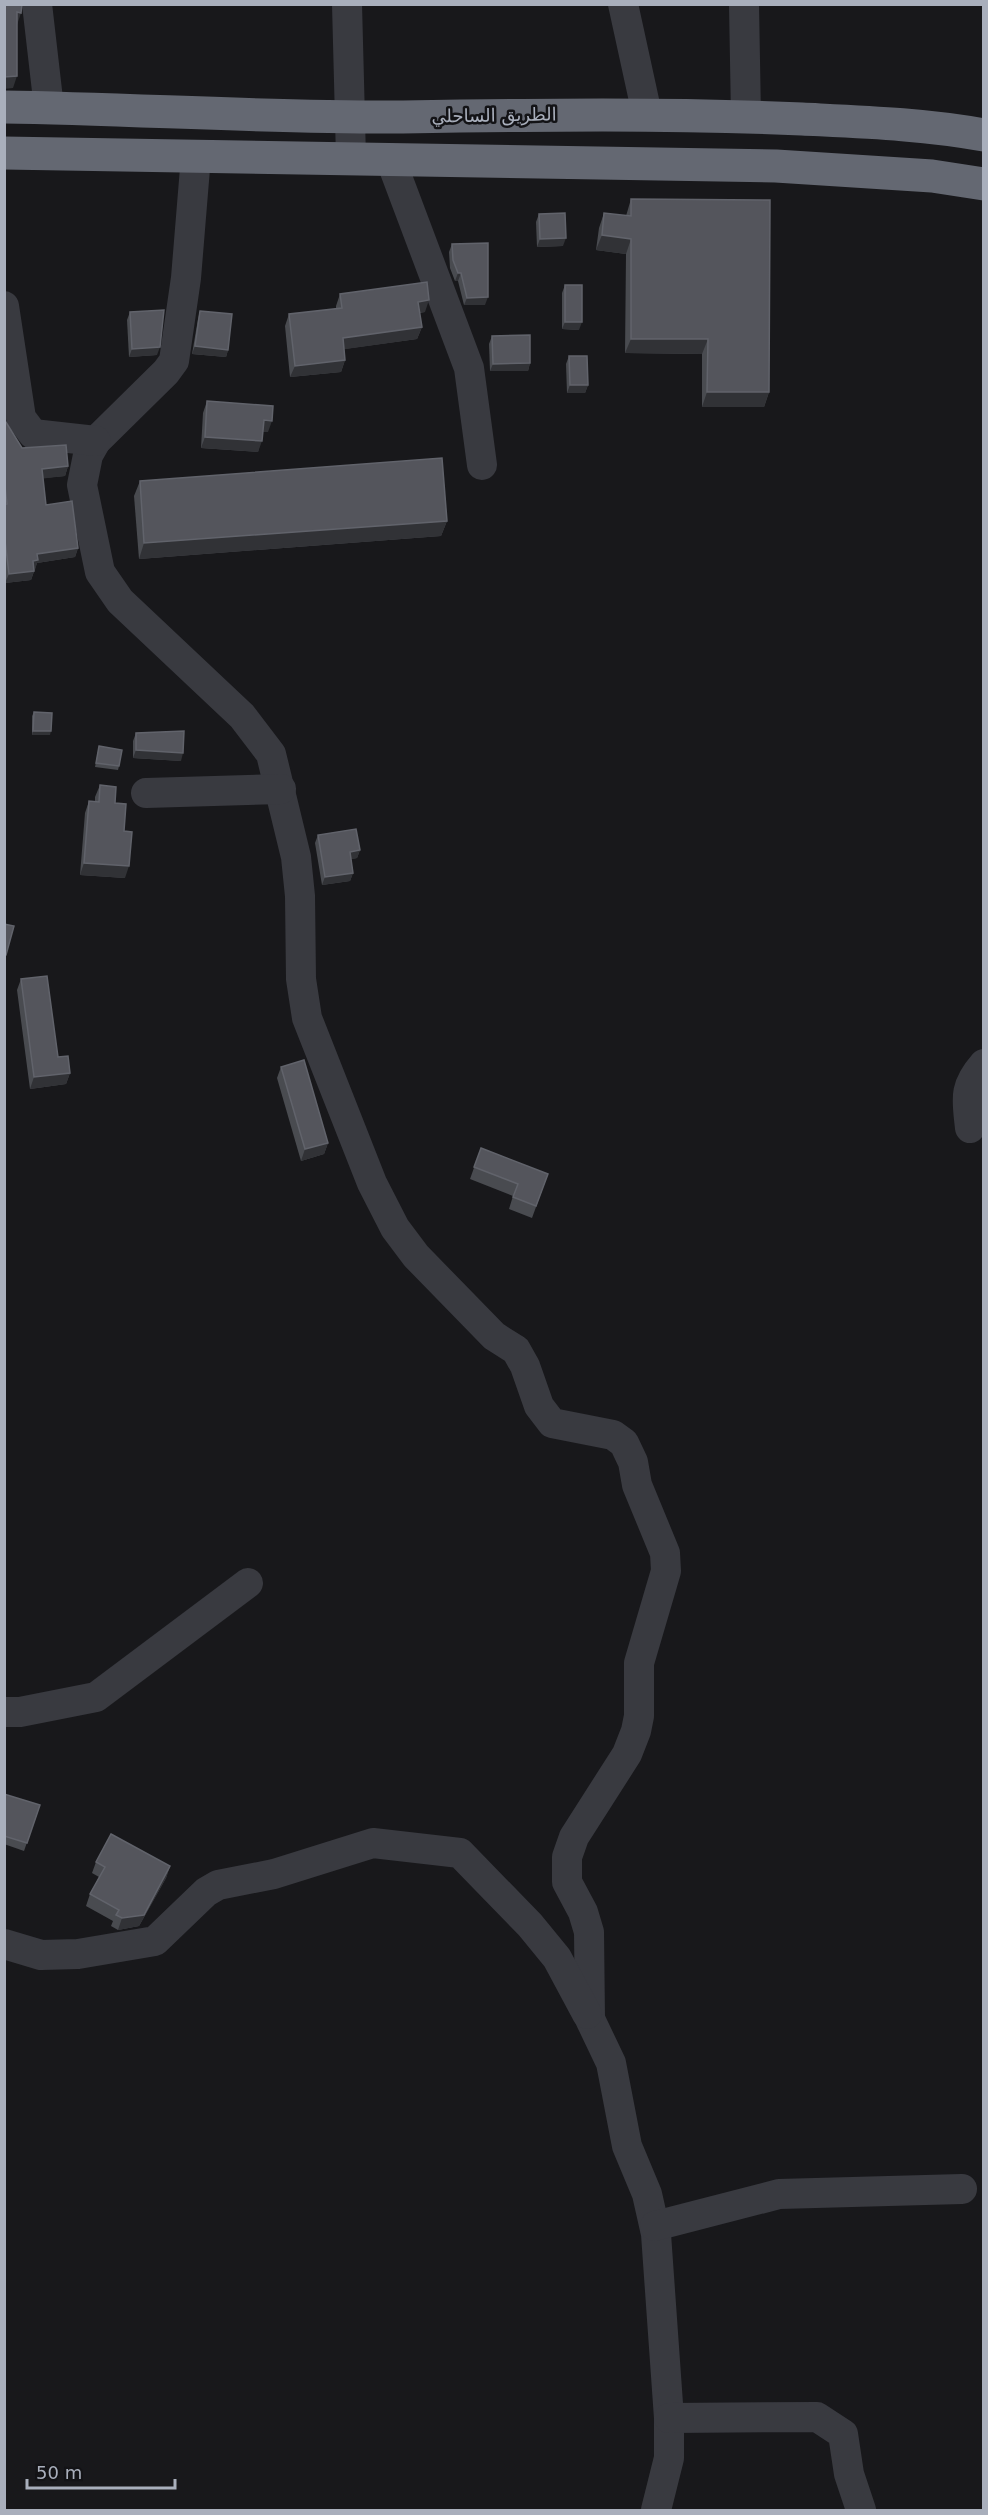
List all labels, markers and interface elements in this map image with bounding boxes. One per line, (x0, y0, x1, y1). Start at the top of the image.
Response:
street label: الطريق الساحلي (431, 103, 557, 128)
scale bar (27, 2452, 176, 2490)
text: 50 m (36, 2462, 82, 2483)

